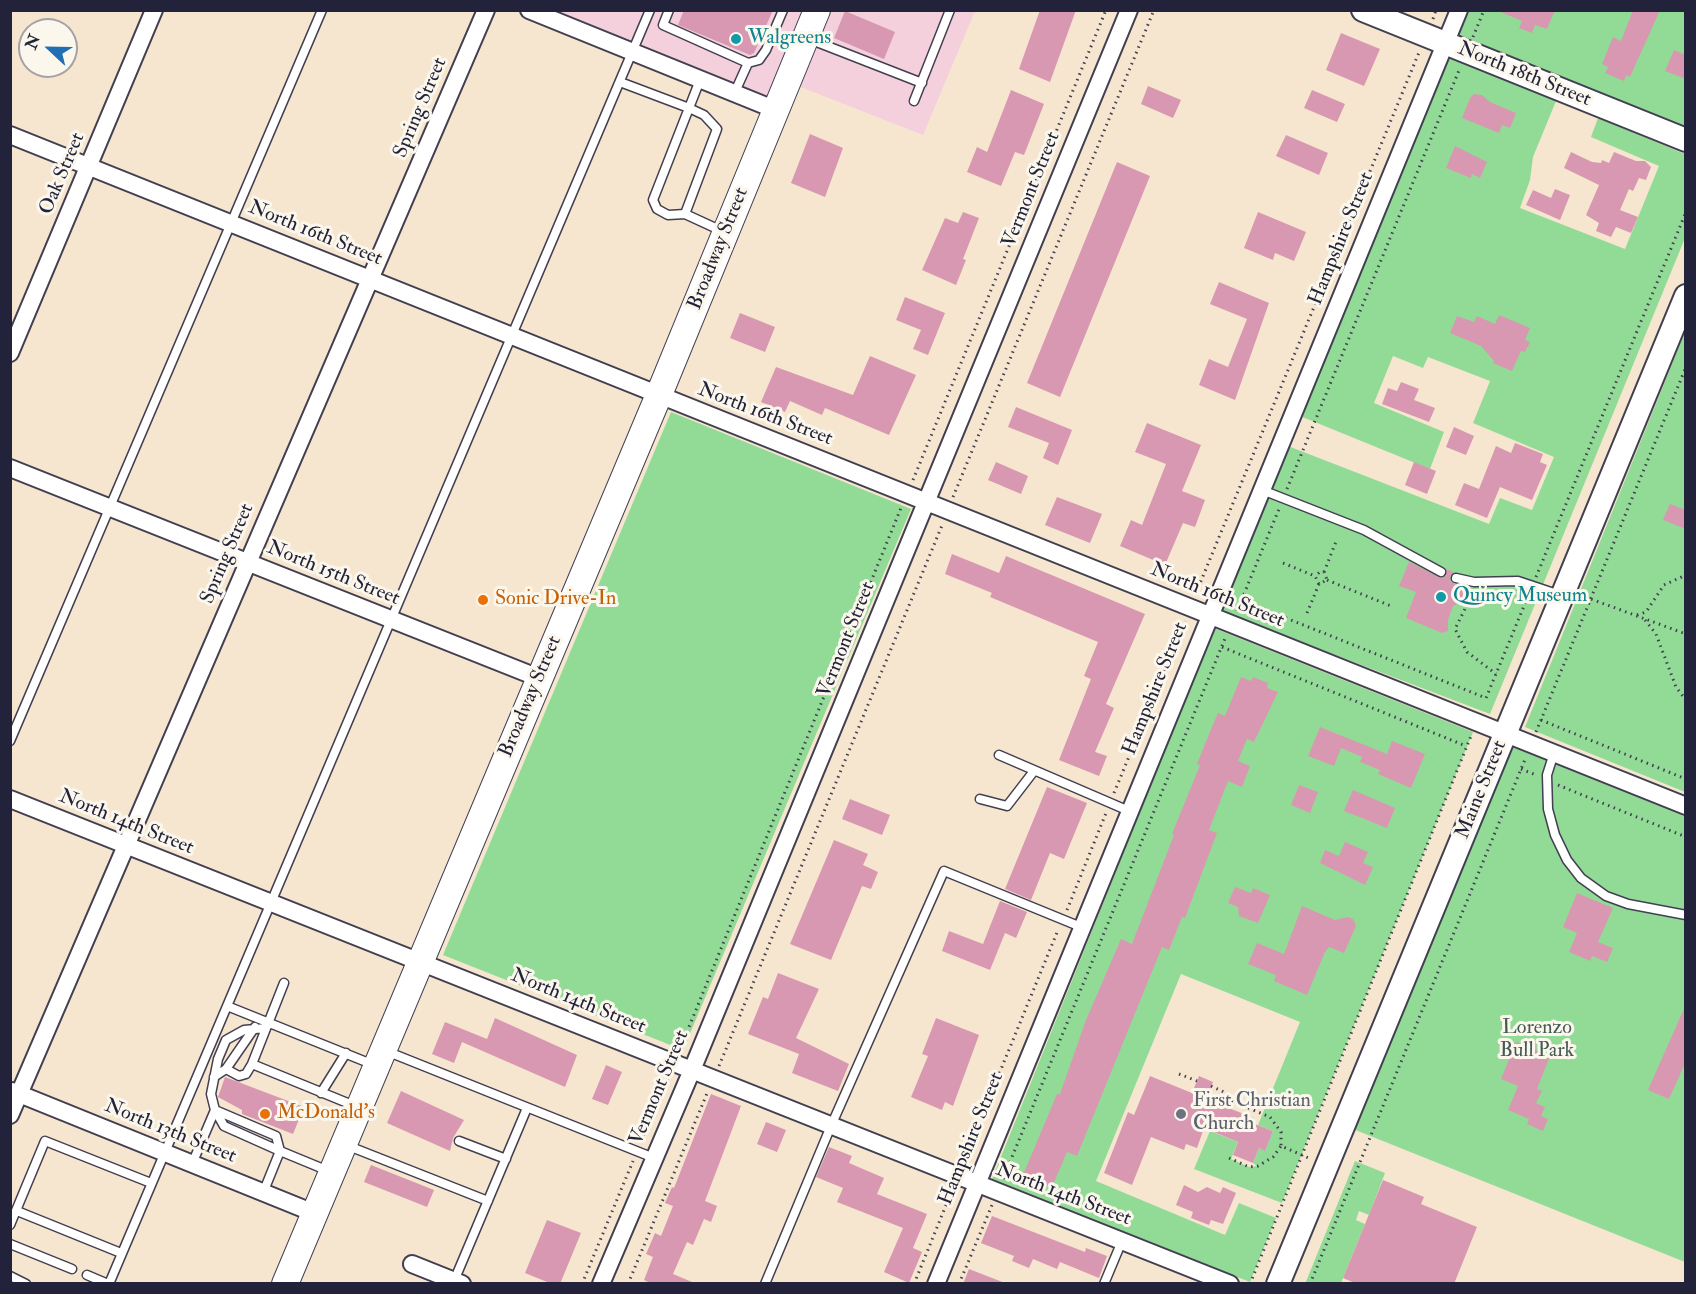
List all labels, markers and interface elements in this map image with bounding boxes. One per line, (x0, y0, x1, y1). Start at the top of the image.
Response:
north arrow (18, 18, 78, 78)
place label: Walgreens (748, 27, 831, 51)
text: N (21, 32, 45, 52)
marker: Walgreens (729, 32, 743, 46)
street label: North 18th Street (1454, 37, 1594, 113)
street label: Spring Street (389, 54, 453, 162)
street label: Vermont Street (998, 129, 1066, 251)
street label: Oak Street (35, 130, 91, 218)
street label: Hampshire Street (1304, 169, 1380, 309)
street label: Broadway Street (684, 184, 754, 314)
street label: North 16th Street (245, 196, 385, 272)
street label: North 16th Street (694, 378, 836, 452)
street label: Spring Street (196, 500, 260, 608)
street label: North 15th Street (263, 536, 403, 612)
street label: North 16th Street (1147, 558, 1287, 634)
street label: Vermont Street (813, 579, 881, 701)
place label: Quincy Museum (1453, 585, 1587, 609)
place label: Sonic Drive-In (495, 588, 616, 612)
marker: Quincy Museum (1434, 590, 1448, 604)
marker: Sonic Drive-In (476, 593, 490, 607)
street label: Hampshire Street (1118, 619, 1194, 759)
street label: Broadway Street (495, 633, 567, 761)
street label: Maine Street (1451, 737, 1513, 843)
street label: North 14th Street (55, 785, 197, 861)
street label: North 14th Street (507, 964, 649, 1040)
park label: Lorenzo Bull Park (1500, 1017, 1574, 1064)
street label: Vermont Street (625, 1027, 695, 1149)
street label: Hampshire Street (934, 1069, 1010, 1209)
place label: First Christian Church (1193, 1090, 1311, 1137)
street label: North 13th Street (101, 1095, 239, 1169)
place label: McDonald's (277, 1102, 375, 1126)
marker: McDonald's (258, 1107, 272, 1121)
marker: First Christian Church (1174, 1107, 1188, 1121)
street label: North 14th Street (992, 1158, 1134, 1232)

